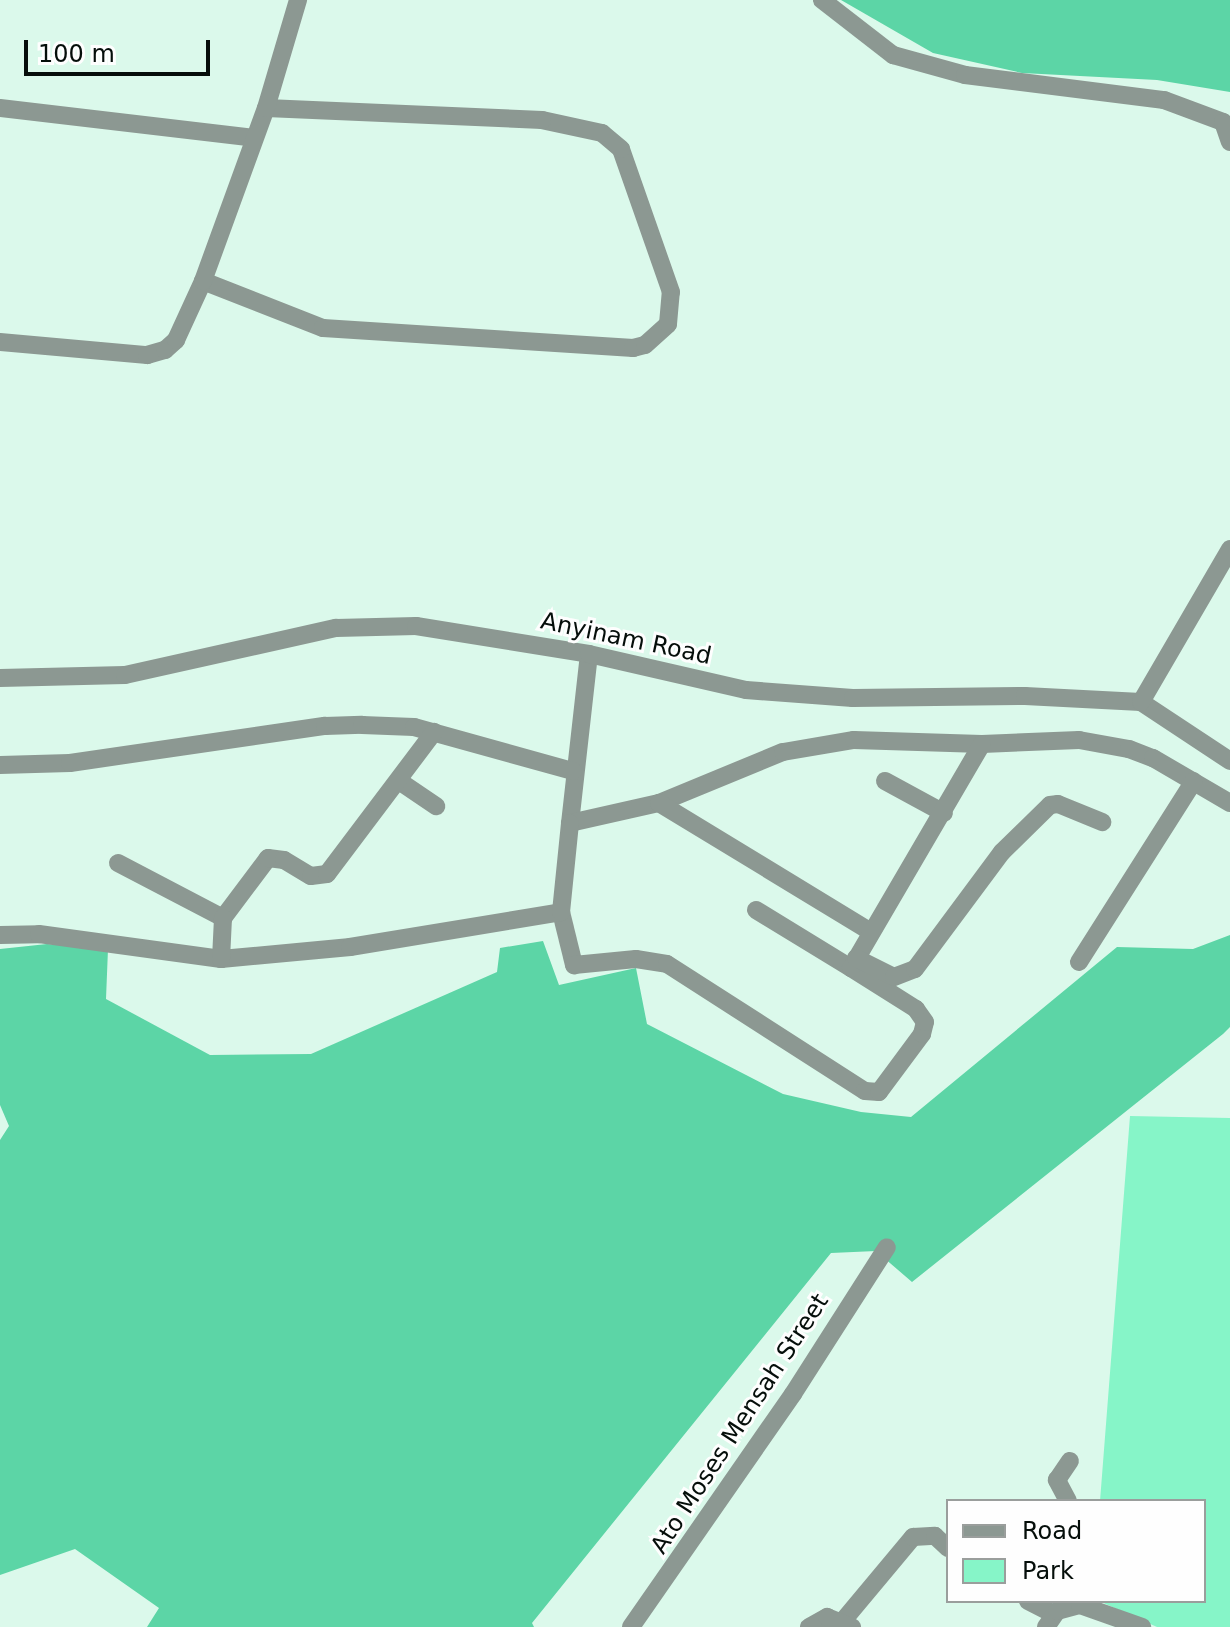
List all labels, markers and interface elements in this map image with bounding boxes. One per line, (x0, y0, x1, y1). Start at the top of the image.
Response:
scale bar (28, 24, 214, 74)
text: 100 m (38, 40, 115, 68)
street label: Anyinam Road (538, 607, 714, 671)
street label: Ato Moses Mensah Street (645, 1289, 835, 1559)
legend (946, 1499, 1206, 1603)
text: Road (1022, 1517, 1082, 1545)
text: Park (1022, 1557, 1074, 1585)

